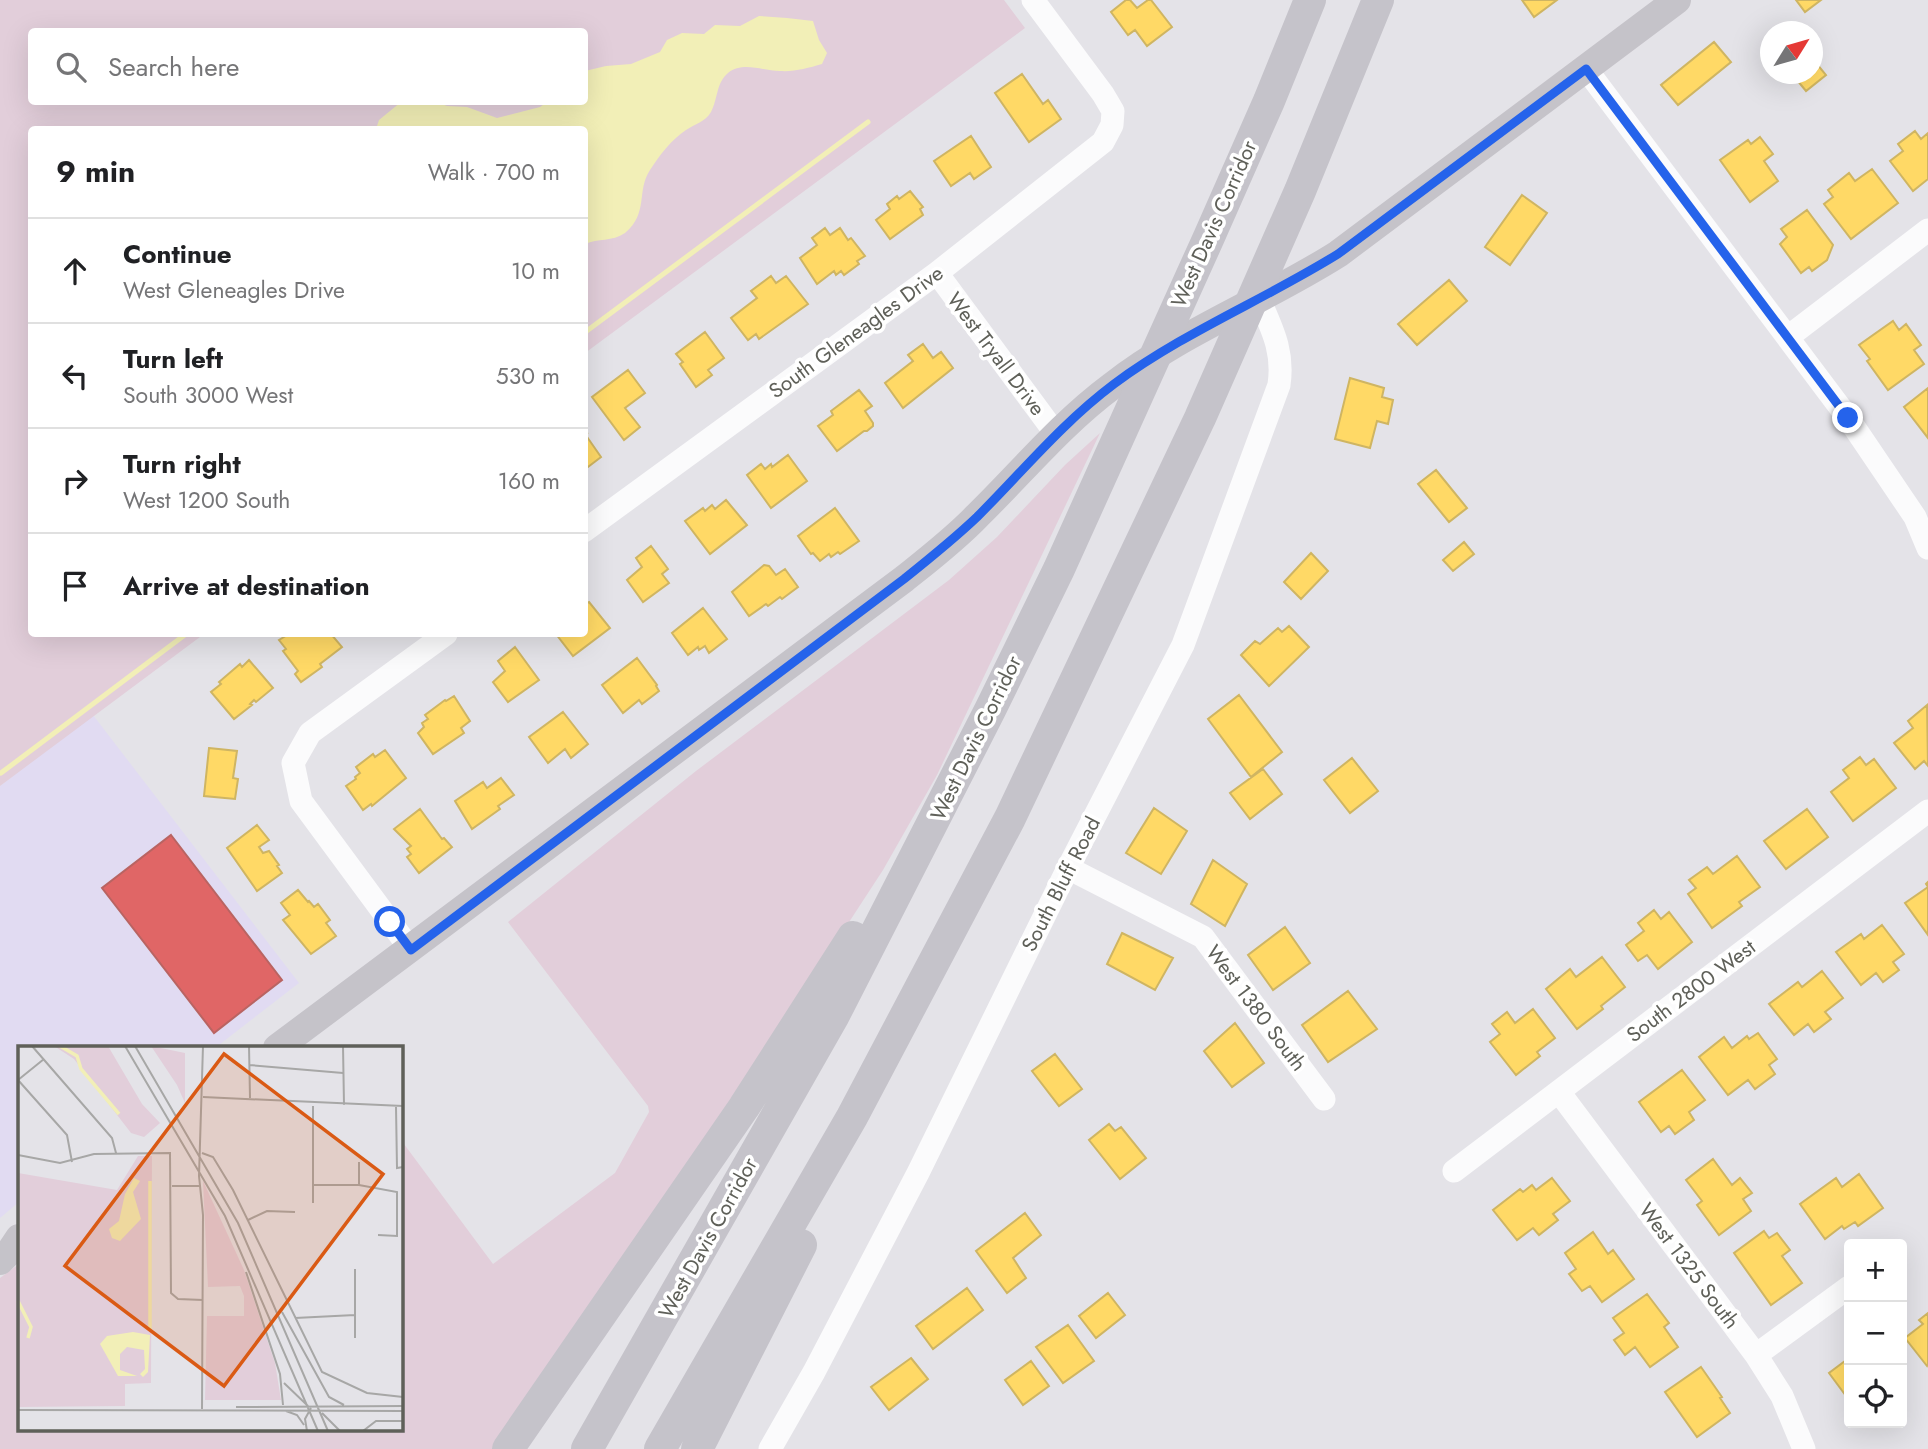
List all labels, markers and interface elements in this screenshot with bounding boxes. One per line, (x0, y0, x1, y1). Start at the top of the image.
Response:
north arrow (1760, 21, 1823, 84)
search box (28, 28, 588, 105)
icon: search (52, 48, 90, 86)
text: Search here (108, 48, 240, 86)
street label: West Davis Corridor (1164, 135, 1265, 312)
text: 9 min (56, 150, 135, 193)
text: Walk · 700 m (428, 155, 560, 189)
text: Continue (123, 235, 232, 273)
icon: ahead (56, 252, 94, 290)
text: 10 m (511, 254, 560, 288)
street label: South Gleneagles Drive (763, 258, 950, 406)
text: West Gleneagles Drive (123, 273, 345, 307)
street label: West Tryall Drive (940, 286, 1053, 422)
text: Turn left (123, 340, 223, 378)
icon: left (56, 357, 94, 395)
text: 530 m (496, 359, 560, 393)
text: South 3000 West (123, 378, 293, 412)
route end (1832, 402, 1863, 433)
text: Turn right (123, 445, 241, 483)
icon: right (56, 462, 94, 500)
text: 160 m (498, 464, 560, 498)
text: West 1200 South (123, 483, 290, 517)
icon: arrive (56, 567, 94, 605)
text: Arrive at destination (123, 567, 370, 605)
street label: West Davis Corridor (923, 650, 1029, 825)
street label: South Bluff Road (1014, 811, 1108, 957)
route start (374, 906, 405, 937)
street label: South 2800 West (1620, 932, 1762, 1050)
street label: West 1380 South (1199, 939, 1313, 1077)
inset map (18, 1046, 402, 1432)
street label: West Davis Corridor (651, 1151, 765, 1324)
street label: West 1325 South (1632, 1197, 1746, 1335)
map controls (1844, 1239, 1907, 1428)
button: + (1844, 1239, 1907, 1302)
button: − (1844, 1302, 1907, 1365)
button: locate (1844, 1365, 1907, 1428)

